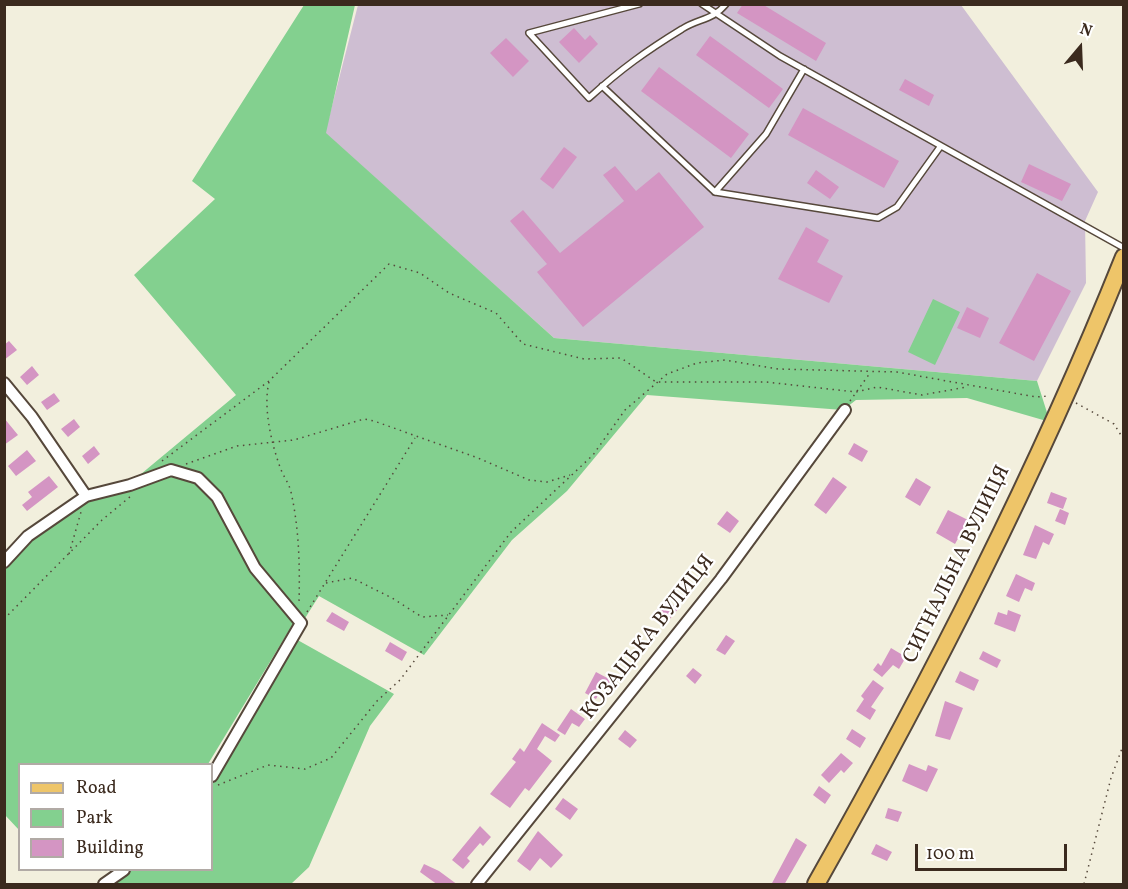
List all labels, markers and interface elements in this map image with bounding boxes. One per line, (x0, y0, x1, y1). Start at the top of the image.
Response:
north arrow (1050, 18, 1110, 78)
text: N (1077, 19, 1095, 43)
street label: СИГНАЛЬНА ВУЛИЦЯ (899, 462, 1017, 668)
street label: КОЗАЦЬКА ВУЛИЦЯ (577, 551, 721, 725)
legend (18, 763, 213, 871)
text: Road (76, 776, 117, 801)
text: Park (76, 806, 113, 831)
scale bar (918, 832, 1070, 870)
text: Building (76, 836, 144, 861)
text: 100 m (926, 842, 975, 867)

